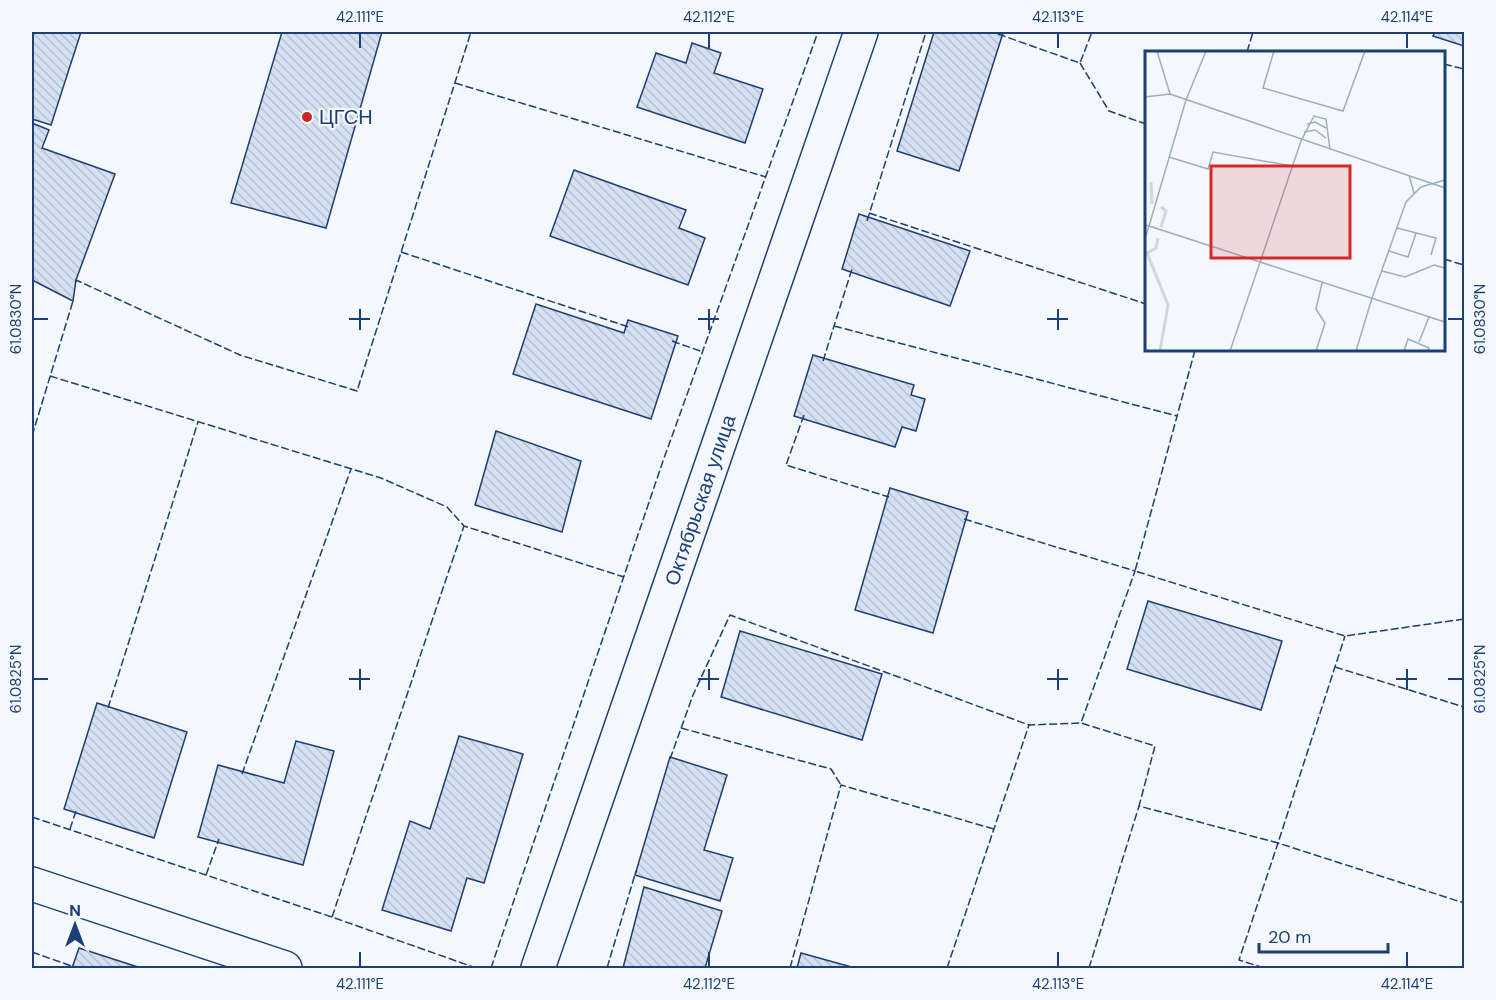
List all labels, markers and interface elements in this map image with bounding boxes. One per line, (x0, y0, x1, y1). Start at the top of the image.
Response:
text: 42.111°E (336, 7, 384, 27)
text: 42.112°E (683, 7, 735, 27)
text: 42.113°E (1032, 7, 1084, 27)
text: 42.114°E (1381, 7, 1433, 27)
inset map (1145, 51, 1445, 351)
place label: ЦГСН (319, 104, 373, 130)
marker: ЦГСН (300, 110, 314, 124)
text: 61.0830°N (6, 284, 26, 354)
text: 61.0830°N (1470, 284, 1490, 354)
street label: Октябрьская улица (659, 410, 742, 589)
text: 61.0825°N (6, 645, 26, 713)
text: 61.0825°N (1470, 645, 1490, 713)
north arrow (45, 895, 105, 955)
text: N (69, 900, 81, 921)
scale bar (1259, 916, 1388, 954)
text: 20 m (1268, 925, 1311, 949)
text: 42.111°E (336, 974, 384, 994)
text: 42.112°E (683, 974, 735, 994)
text: 42.113°E (1032, 974, 1084, 994)
text: 42.114°E (1381, 974, 1433, 994)

